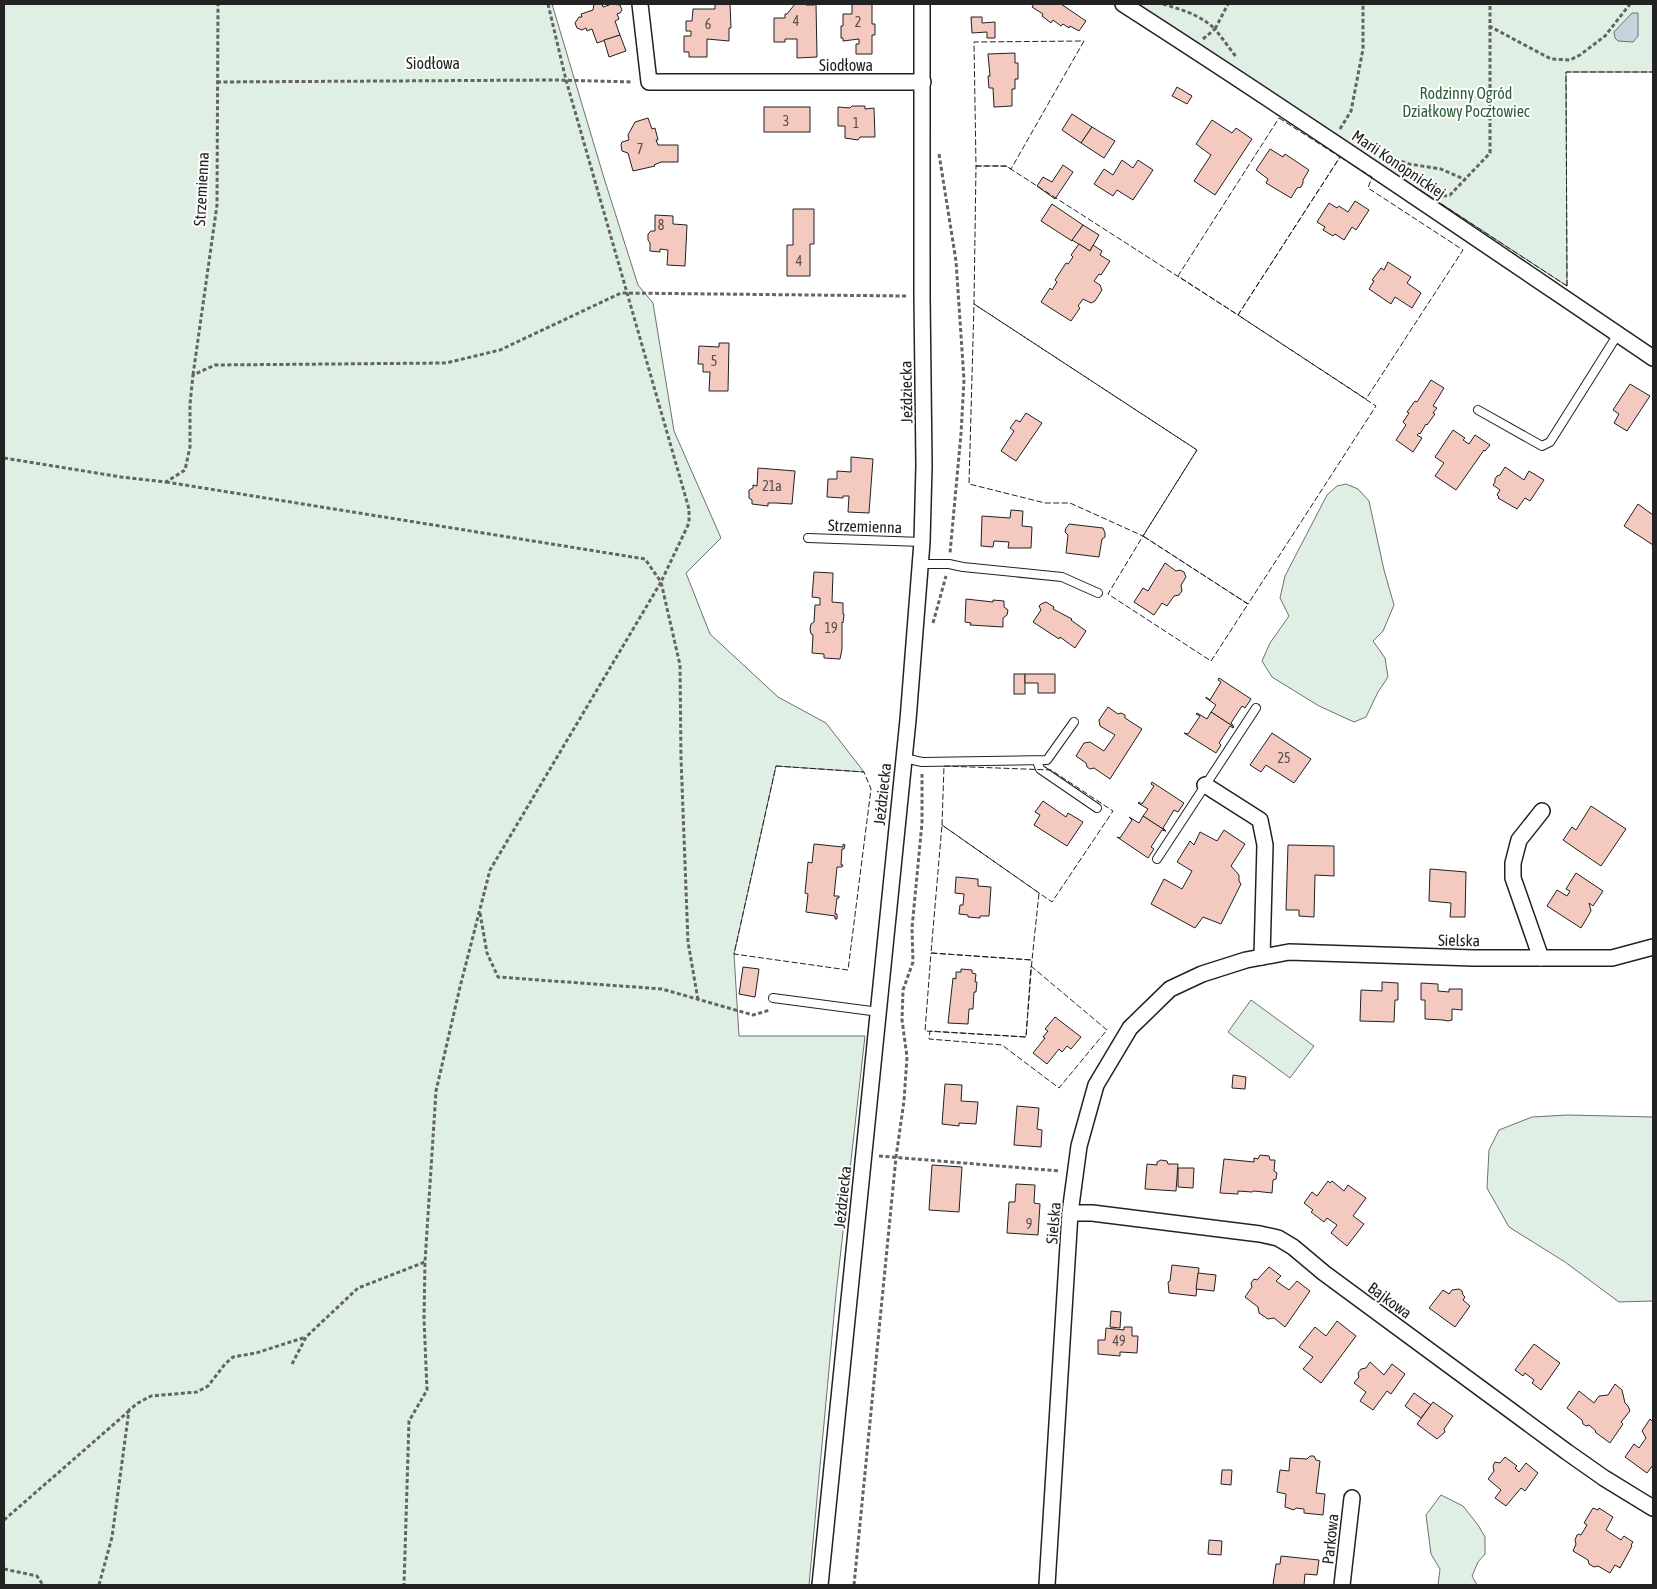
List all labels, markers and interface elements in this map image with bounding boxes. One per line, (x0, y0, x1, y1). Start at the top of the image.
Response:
house number: 4 (793, 13, 800, 29)
house number: 2 (855, 14, 861, 30)
house number: 6 (705, 16, 712, 32)
street label: Siodłowa (406, 54, 460, 72)
street label: Siodłowa (819, 56, 873, 74)
park label: Rodzinny Ogród Działkowy Pocztowiec (1402, 84, 1530, 121)
house number: 3 (783, 113, 789, 129)
house number: 1 (853, 115, 859, 131)
street label: Marii Konopnickiej (1348, 126, 1449, 203)
house number: 7 (637, 141, 643, 157)
street label: Strzemienna (190, 151, 212, 227)
house number: 8 (658, 217, 665, 233)
house number: 4 (796, 253, 803, 269)
house number: 5 (711, 353, 717, 369)
street label: Jeździecka (896, 361, 916, 423)
house number: 21a (762, 478, 782, 494)
street label: Strzemienna (828, 516, 902, 536)
house number: 19 (824, 620, 838, 636)
house number: 25 (1277, 750, 1291, 766)
street label: Jeździecka (870, 762, 894, 826)
street label: Sielska (1438, 931, 1480, 949)
street label: Jeździecka (830, 1165, 854, 1229)
street label: Sielska (1042, 1201, 1064, 1245)
house number: 9 (1026, 1216, 1032, 1232)
street label: Bajkowa (1364, 1278, 1415, 1323)
house number: 49 (1112, 1333, 1126, 1349)
street label: Parkowa (1318, 1513, 1342, 1565)

